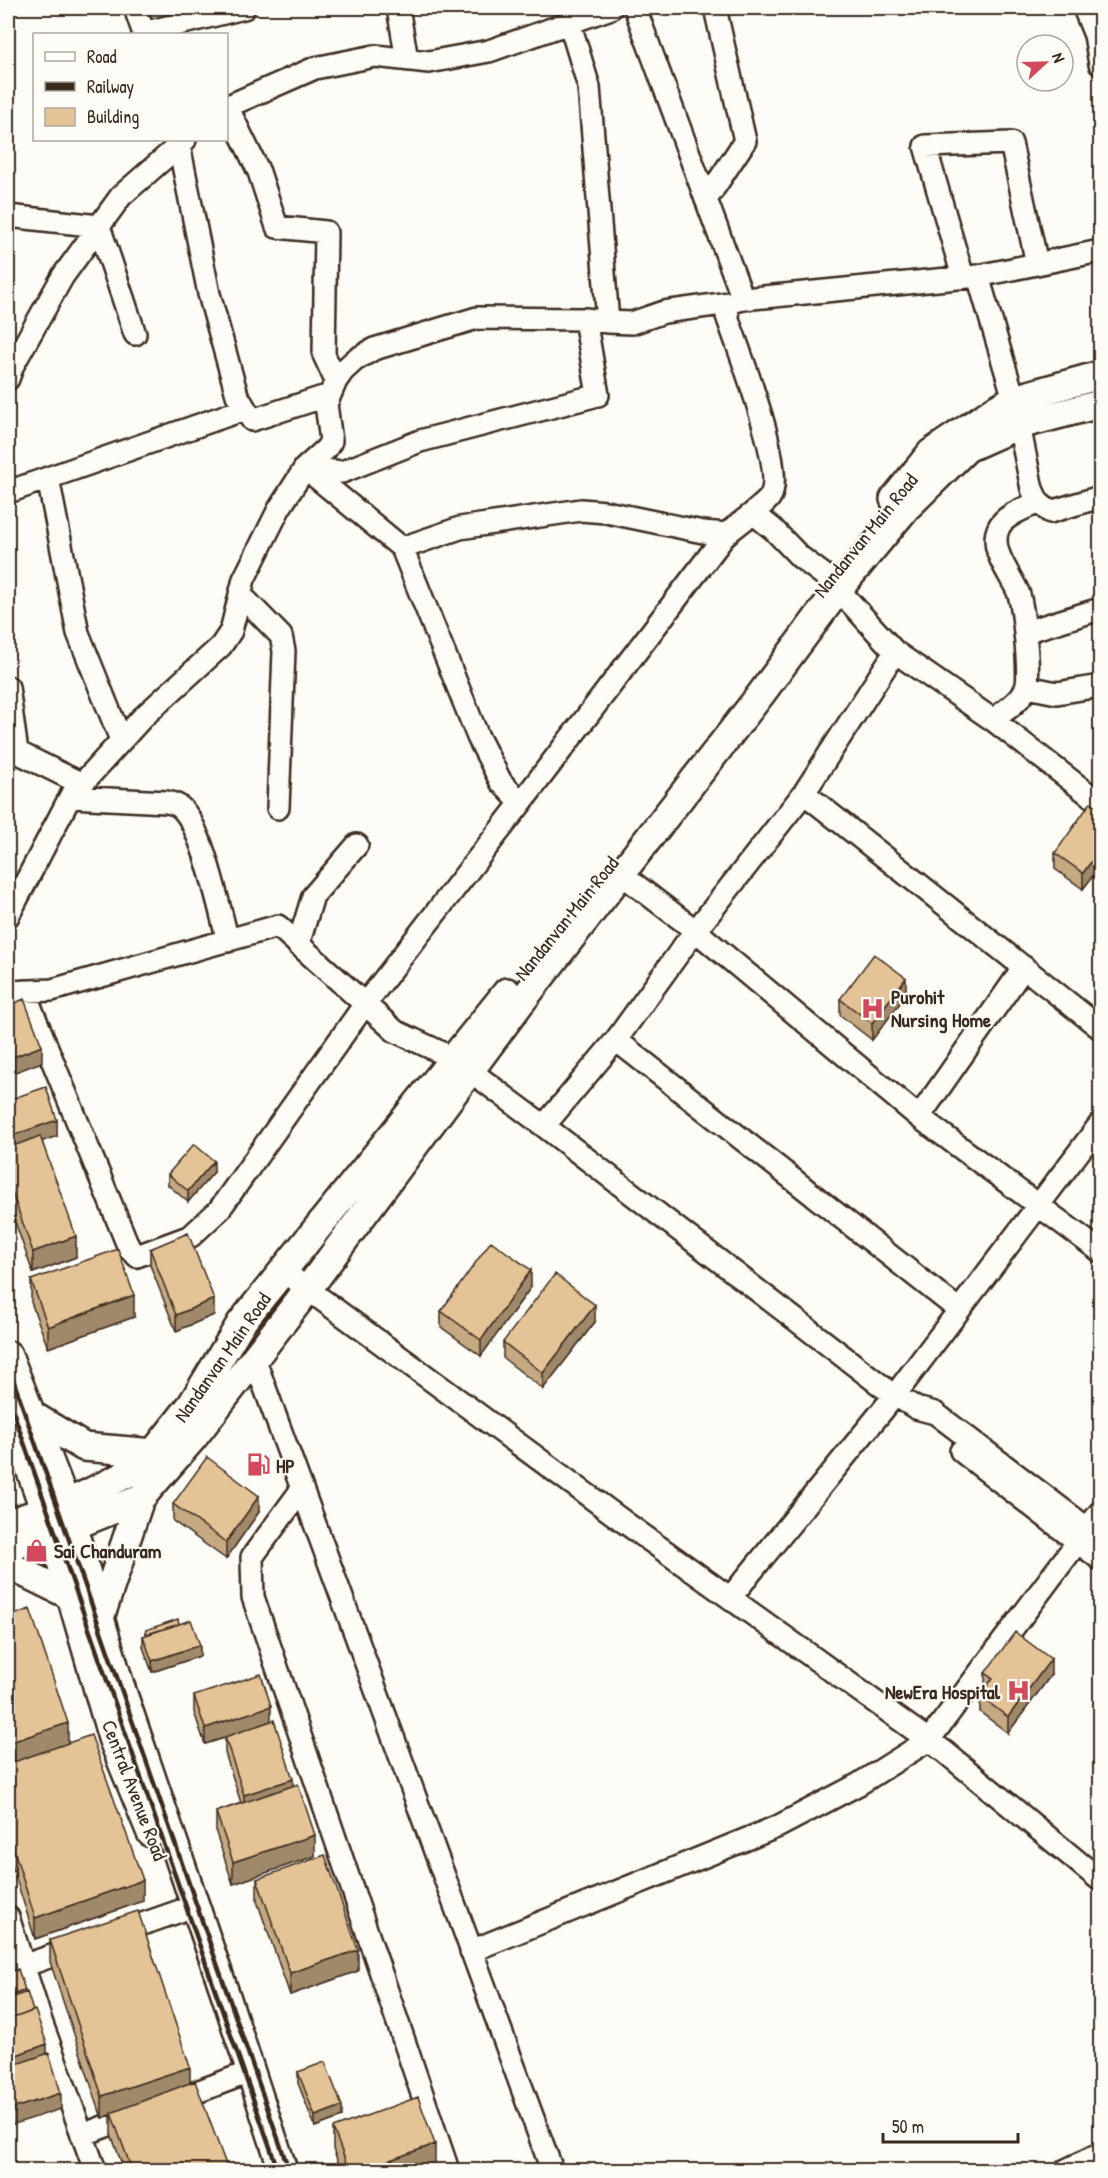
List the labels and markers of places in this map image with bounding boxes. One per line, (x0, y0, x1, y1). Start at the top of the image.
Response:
place label: Purohit Nursing Home (891, 983, 991, 1034)
hospital icon: Purohit Nursing Home (860, 995, 886, 1021)
fuel station icon: HP (245, 1452, 271, 1478)
place label: HP (276, 1452, 295, 1479)
shop icon: Sai Chanduram (23, 1537, 49, 1563)
place label: Sai Chanduram (54, 1537, 162, 1564)
place label: NewEra Hospital (885, 1678, 1001, 1706)
hospital icon: NewEra Hospital (1005, 1678, 1031, 1704)

